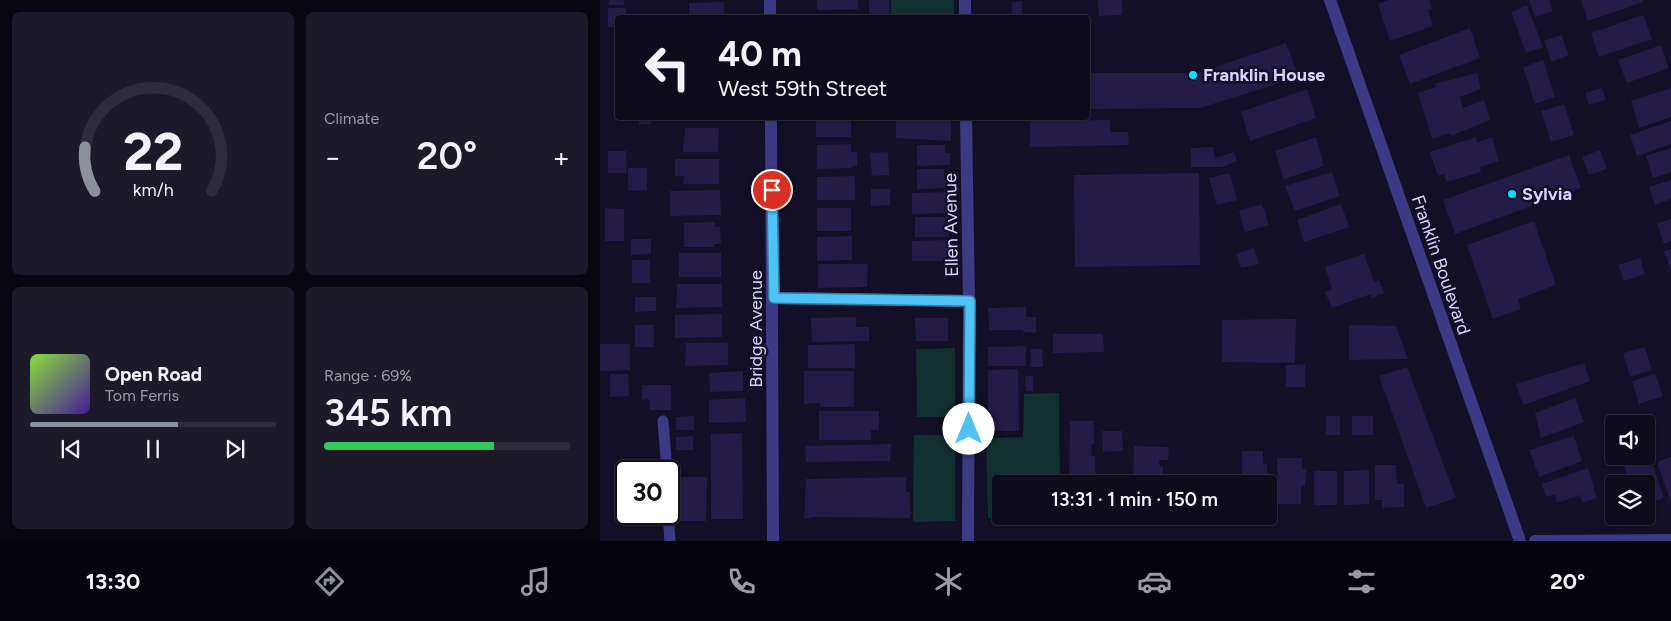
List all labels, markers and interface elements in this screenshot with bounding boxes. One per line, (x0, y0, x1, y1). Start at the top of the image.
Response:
text: 40 m (718, 33, 802, 75)
icon: left (635, 35, 700, 100)
place label: Franklin House (1203, 64, 1325, 86)
marker: Franklin House (1187, 69, 1199, 81)
text: West 59th Street (718, 75, 887, 102)
text: Climate (324, 109, 379, 128)
text: 22 (123, 121, 183, 183)
text: 20° (417, 133, 477, 179)
text: − (324, 140, 341, 174)
text: + (553, 140, 570, 174)
pin (751, 169, 793, 211)
street label: Ellen Avenue (939, 173, 963, 277)
icon: arrive (758, 176, 786, 204)
text: km/h (133, 179, 173, 200)
place label: Sylvia (1522, 183, 1572, 205)
marker: Sylvia (1506, 188, 1518, 200)
street label: Franklin Boulevard (1407, 192, 1475, 338)
street label: Bridge Avenue (745, 270, 767, 388)
text: Open Road (105, 363, 202, 386)
text: Range · 69% (324, 366, 412, 385)
text: Tom Ferris (105, 386, 179, 405)
text: 345 km (324, 390, 452, 436)
position arrow (942, 402, 994, 454)
map controls (1605, 415, 1655, 525)
button: sound (1605, 415, 1655, 465)
icon: previous (57, 435, 85, 463)
icon: pause (139, 435, 167, 463)
icon: next (221, 435, 249, 463)
speed limit sign: 30 (615, 460, 680, 525)
button: layers (1605, 475, 1655, 525)
text: 13:31 · 1 min · 150 m (1051, 488, 1218, 511)
icon: directions (312, 564, 347, 599)
icon: music (518, 564, 553, 599)
icon: phone (724, 564, 759, 599)
icon: climate (931, 564, 966, 599)
icon: car (1137, 564, 1172, 599)
icon: filters (1344, 564, 1379, 599)
text: 13:30 (86, 568, 140, 595)
text: 20° (1550, 568, 1585, 595)

